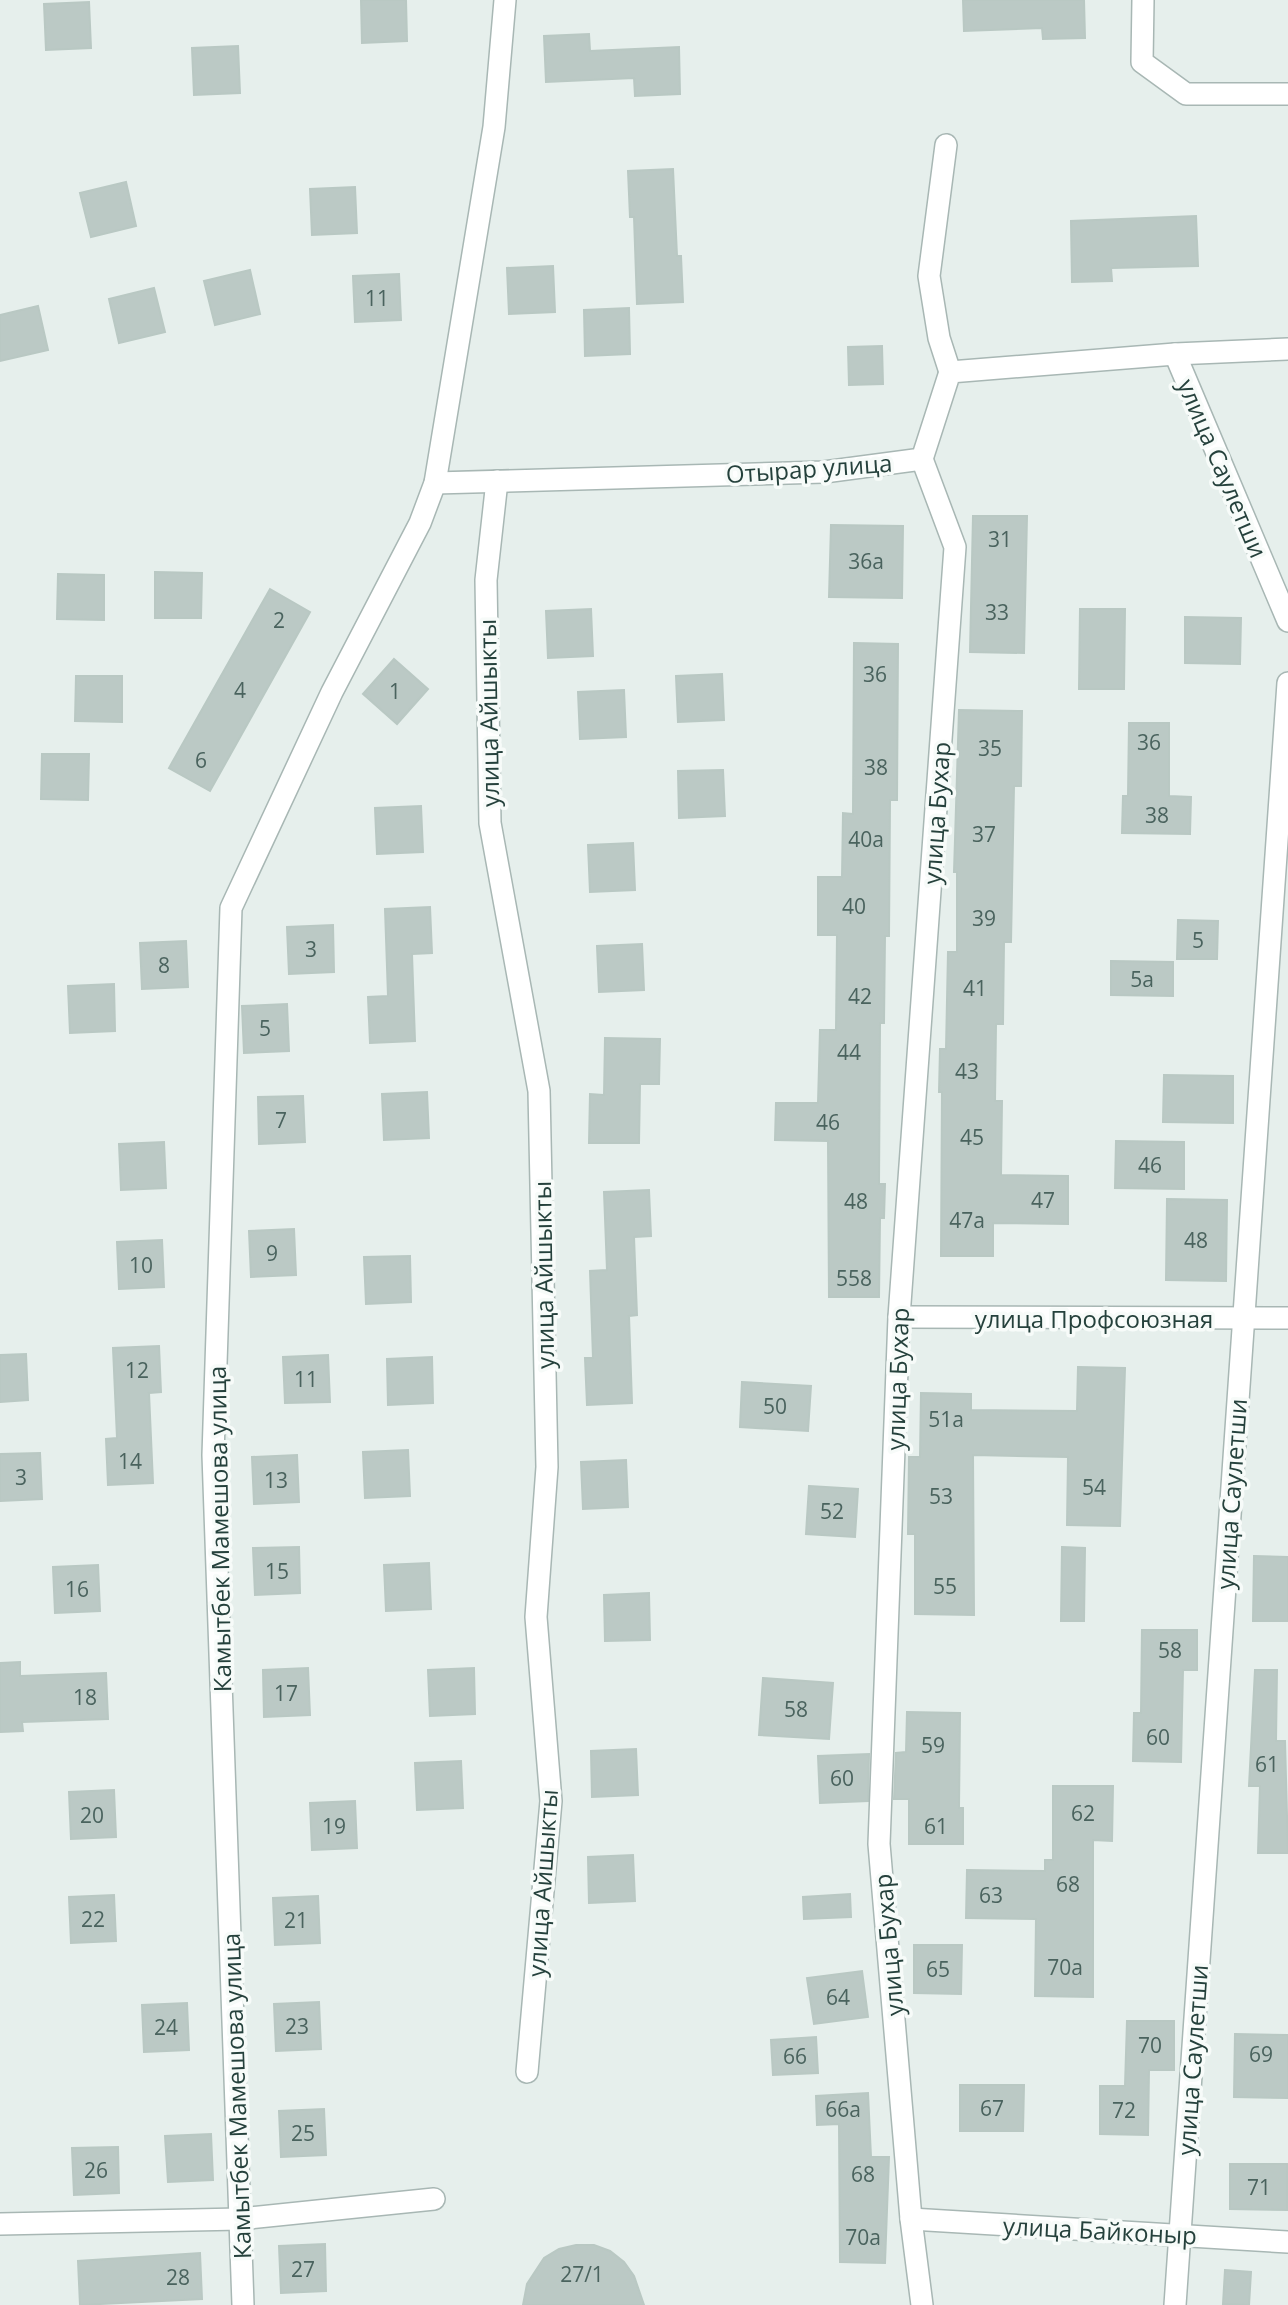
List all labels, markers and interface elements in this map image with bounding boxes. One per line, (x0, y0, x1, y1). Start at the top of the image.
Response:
house number: 11 (365, 284, 389, 312)
street label: улица Саулетши (1170, 374, 1276, 562)
street label: Отырар улица (725, 446, 893, 490)
house number: 31 (988, 525, 1012, 553)
house number: 36а (848, 547, 884, 575)
house number: 33 (985, 598, 1009, 626)
house number: 2 (273, 606, 285, 634)
street label: улица Айшыкты (470, 619, 506, 807)
house number: 36 (863, 660, 887, 688)
house number: 4 (234, 676, 246, 704)
house number: 1 (389, 677, 401, 705)
house number: 36 (1137, 728, 1161, 756)
house number: 35 (978, 734, 1002, 762)
street label: улица Бухар (915, 741, 957, 885)
house number: 6 (195, 746, 207, 774)
house number: 38 (864, 753, 888, 781)
house number: 38 (1145, 801, 1169, 829)
house number: 37 (972, 820, 996, 848)
house number: 40а (848, 825, 884, 853)
house number: 40 (842, 892, 866, 920)
house number: 39 (972, 904, 996, 932)
house number: 5 (1192, 926, 1204, 954)
house number: 3 (305, 935, 317, 963)
house number: 8 (158, 951, 170, 979)
house number: 5а (1130, 965, 1154, 993)
house number: 41 (963, 974, 987, 1002)
house number: 42 (848, 982, 872, 1010)
house number: 5 (259, 1014, 271, 1042)
house number: 44 (837, 1038, 861, 1066)
house number: 43 (955, 1057, 979, 1085)
house number: 7 (275, 1106, 287, 1134)
house number: 46 (816, 1108, 840, 1136)
house number: 45 (960, 1123, 984, 1151)
house number: 46 (1138, 1151, 1162, 1179)
street label: улица Айшыкты (525, 1181, 561, 1369)
house number: 47 (1031, 1186, 1055, 1214)
house number: 48 (844, 1187, 868, 1215)
house number: 47а (949, 1206, 985, 1234)
house number: 48 (1184, 1226, 1208, 1254)
house number: 9 (266, 1239, 278, 1267)
house number: 10 (129, 1251, 153, 1279)
house number: 558 (836, 1264, 872, 1292)
street label: улица Профсоюзная (975, 1302, 1213, 1335)
street label: улица Бухар (878, 1307, 916, 1451)
house number: 12 (125, 1356, 149, 1384)
house number: 11 (294, 1365, 318, 1393)
street label: Камытбек Мамешова улица (200, 1366, 238, 1692)
house number: 50 (763, 1392, 787, 1420)
street label: улица Саулетши (1208, 1397, 1254, 1591)
house number: 51а (928, 1405, 964, 1433)
house number: 14 (118, 1447, 142, 1475)
house number: 3 (15, 1463, 27, 1491)
house number: 13 (264, 1466, 288, 1494)
house number: 54 (1082, 1473, 1106, 1501)
house number: 53 (929, 1482, 953, 1510)
house number: 52 (820, 1497, 844, 1525)
house number: 15 (265, 1557, 289, 1585)
house number: 55 (933, 1572, 957, 1600)
house number: 16 (65, 1575, 89, 1603)
house number: 58 (1158, 1636, 1182, 1664)
house number: 17 (274, 1679, 298, 1707)
house number: 18 (73, 1683, 97, 1711)
house number: 58 (784, 1695, 808, 1723)
house number: 60 (1146, 1723, 1170, 1751)
house number: 59 (921, 1731, 945, 1759)
house number: 61 (1255, 1750, 1279, 1778)
house number: 60 (830, 1764, 854, 1792)
street label: улица Айшыкты (519, 1788, 565, 1978)
house number: 62 (1071, 1799, 1095, 1827)
house number: 20 (80, 1801, 104, 1829)
house number: 19 (322, 1812, 346, 1840)
house number: 61 (924, 1812, 948, 1840)
house number: 68 (1056, 1870, 1080, 1898)
street label: улица Бухар (865, 1872, 911, 2018)
house number: 63 (979, 1881, 1003, 1909)
house number: 22 (81, 1905, 105, 1933)
house number: 21 (284, 1906, 308, 1934)
street label: Камытбек Мамешова улица (214, 1932, 258, 2260)
house number: 70а (1047, 1953, 1083, 1981)
house number: 65 (926, 1955, 950, 1983)
street label: улица Саулетши (1169, 1963, 1215, 2157)
house number: 64 (826, 1983, 850, 2011)
house number: 23 (285, 2012, 309, 2040)
house number: 24 (154, 2013, 178, 2041)
house number: 70 (1138, 2031, 1162, 2059)
house number: 69 (1249, 2040, 1273, 2068)
house number: 66 (783, 2042, 807, 2070)
house number: 67 (980, 2094, 1004, 2122)
house number: 66а (825, 2095, 861, 2123)
house number: 72 (1112, 2096, 1136, 2124)
house number: 25 (291, 2119, 315, 2147)
house number: 26 (84, 2156, 108, 2184)
house number: 68 (851, 2160, 875, 2188)
house number: 71 (1247, 2173, 1271, 2201)
street label: улица Байконыр (1002, 2208, 1198, 2252)
house number: 70а (845, 2223, 881, 2251)
house number: 27 (291, 2255, 315, 2283)
house number: 27/1 (560, 2260, 604, 2288)
house number: 28 (166, 2263, 190, 2291)

